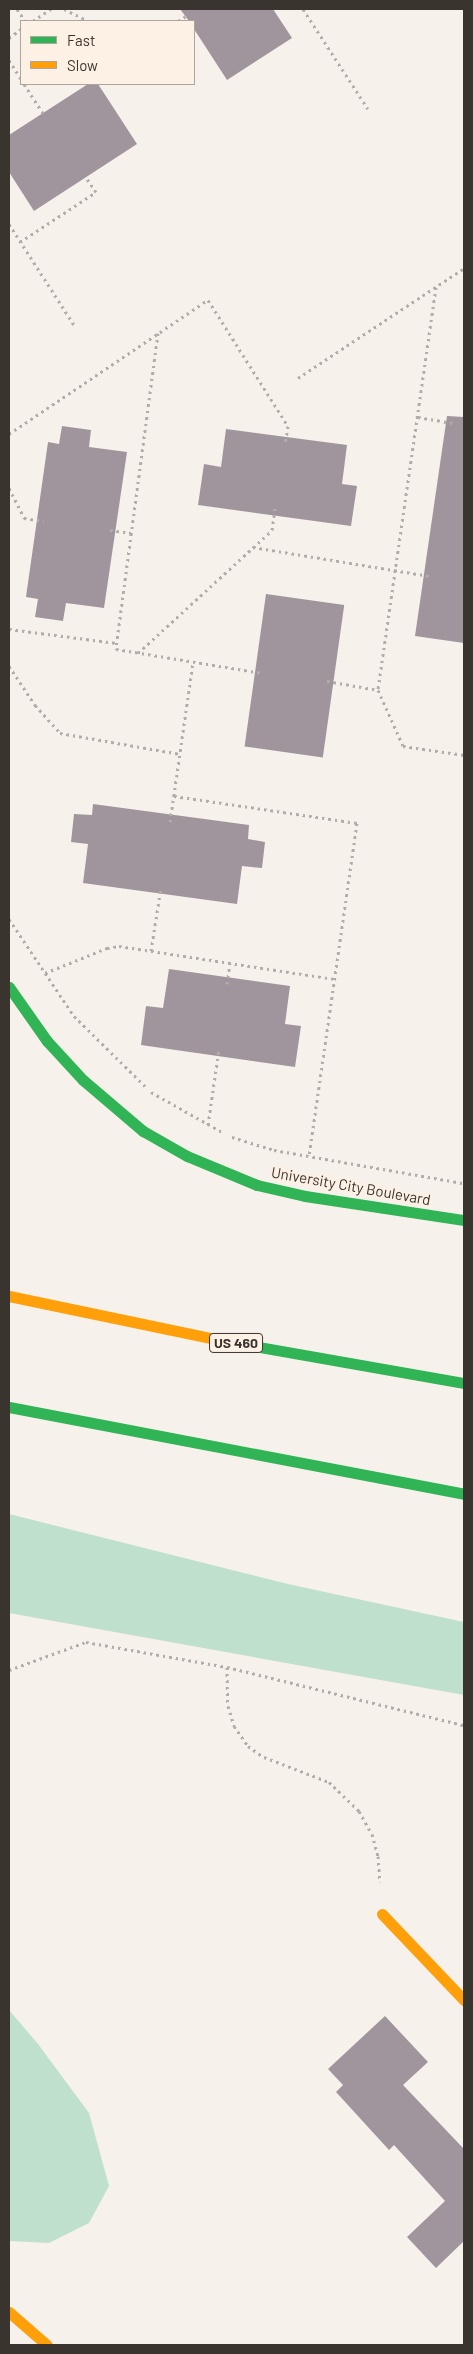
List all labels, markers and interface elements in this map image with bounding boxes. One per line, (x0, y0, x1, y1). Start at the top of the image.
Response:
legend (20, 20, 195, 85)
text: Fast (67, 31, 95, 49)
text: Slow (67, 56, 98, 74)
street label: University City Boulevard (270, 1163, 432, 1209)
road number: US 460 (208, 1332, 264, 1355)

